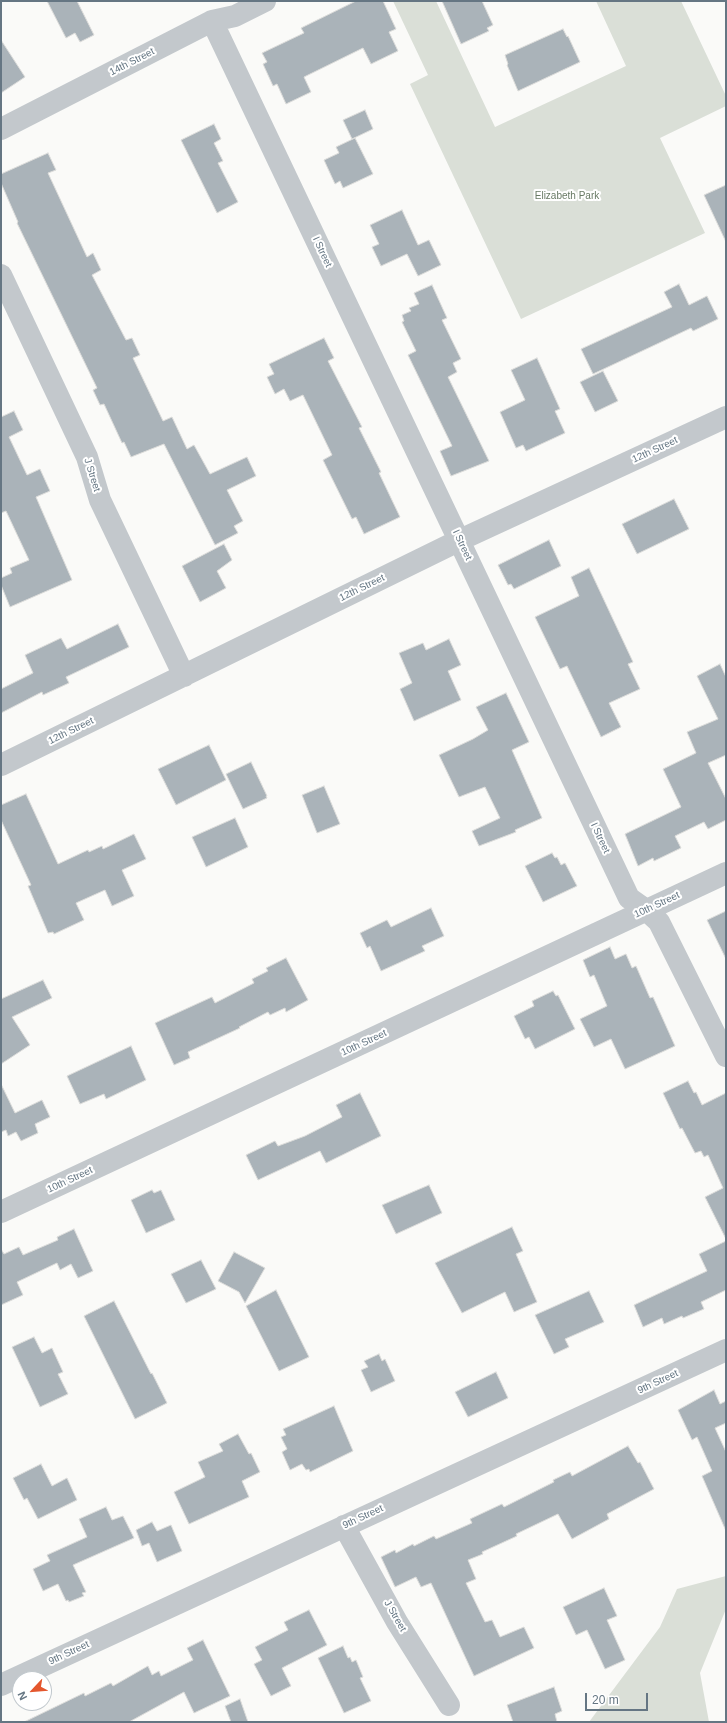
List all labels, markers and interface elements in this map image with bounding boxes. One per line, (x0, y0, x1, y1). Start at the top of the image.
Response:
street label: 14th Street (107, 46, 157, 78)
park label: Elizabeth Park (535, 190, 599, 202)
street label: I Street (310, 235, 334, 269)
street label: 12th Street (630, 434, 680, 466)
street label: J Street (81, 457, 103, 493)
street label: I Street (450, 528, 474, 562)
street label: 12th Street (337, 572, 387, 604)
street label: 12th Street (46, 715, 96, 747)
street label: I Street (588, 821, 612, 855)
street label: 10th Street (632, 889, 682, 921)
street label: 10th Street (339, 1027, 389, 1059)
street label: 10th Street (45, 1164, 95, 1196)
street label: 9th Street (636, 1367, 680, 1397)
street label: 9th Street (341, 1502, 385, 1532)
street label: J Street (381, 1598, 409, 1634)
street label: 9th Street (47, 1638, 91, 1668)
north arrow (12, 1671, 52, 1711)
scale bar (587, 1685, 650, 1711)
text: N (15, 1690, 29, 1702)
text: 20 m (592, 1693, 619, 1707)

